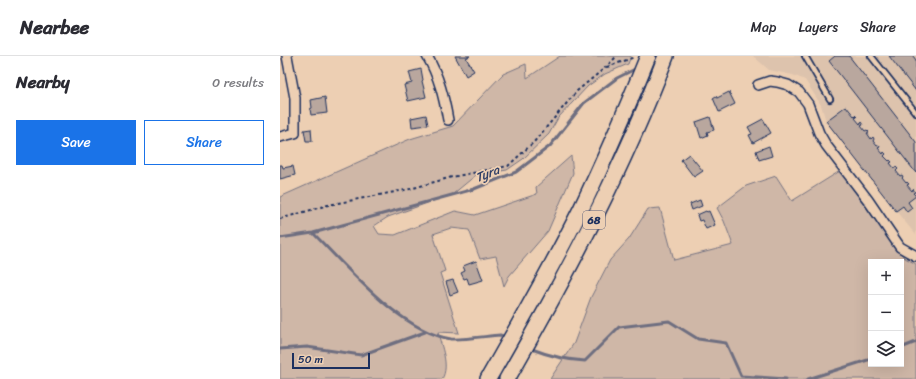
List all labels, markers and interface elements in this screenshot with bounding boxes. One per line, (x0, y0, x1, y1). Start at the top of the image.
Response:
text: Nearbee (20, 11, 89, 44)
text: Map (751, 15, 776, 40)
text: Layers (798, 15, 838, 40)
text: Share (860, 15, 896, 40)
text: Nearby (16, 67, 70, 97)
text: 0 results (212, 71, 264, 94)
button: Save (16, 120, 136, 165)
button: Share (144, 120, 264, 165)
water label: Tyra (471, 158, 504, 189)
road number: 68 (583, 211, 605, 229)
map controls (868, 259, 904, 367)
button: + (868, 259, 904, 295)
button: − (868, 295, 904, 331)
button: layers (868, 331, 904, 367)
text: 50 m (298, 350, 323, 369)
scale bar (292, 351, 370, 370)

